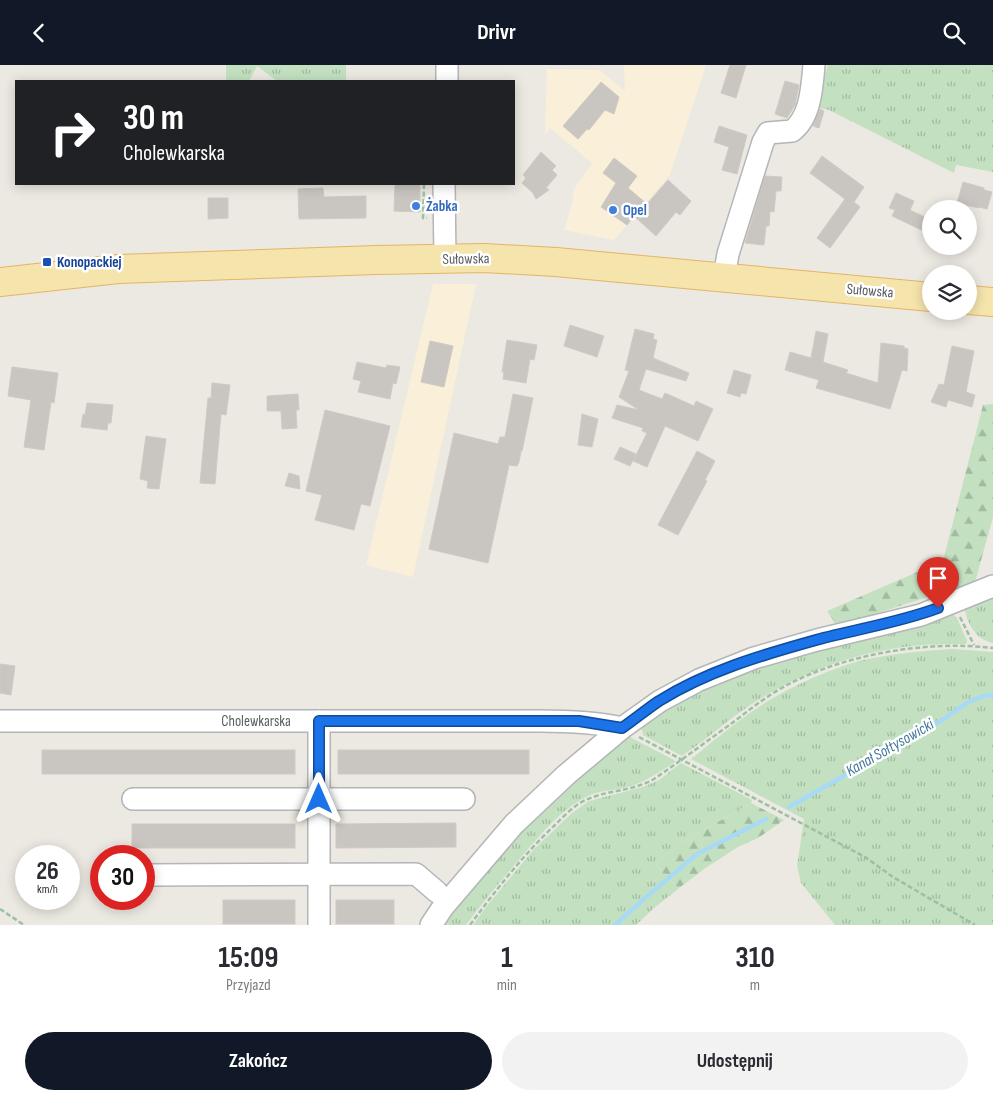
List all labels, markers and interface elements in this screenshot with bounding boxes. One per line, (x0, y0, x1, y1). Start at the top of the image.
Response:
icon: back (25, 19, 53, 47)
text: Drivr (477, 19, 516, 46)
icon: search (940, 19, 968, 47)
text: 30 m (123, 97, 184, 140)
icon: right (40, 100, 105, 165)
text: Cholewkarska (123, 140, 225, 167)
place label: Żabka (426, 197, 458, 216)
marker: Żabka (410, 200, 422, 212)
map controls (922, 200, 977, 320)
button: search (922, 200, 977, 255)
place label: Opel (623, 201, 647, 220)
marker: Opel (607, 204, 619, 216)
street label: Sułowska (442, 249, 490, 269)
place label: Konopackiej (57, 253, 122, 272)
marker: Konopackiej (41, 256, 53, 268)
button: layers (922, 265, 977, 320)
street label: Sułowska (846, 279, 894, 303)
pin (917, 557, 959, 608)
icon: arrive (924, 564, 952, 592)
street label: Cholewkarska (221, 712, 291, 731)
water label: Kanał Sołtysowicki (843, 715, 938, 781)
position arrow (292, 772, 344, 824)
speed limit sign: 30 (90, 845, 155, 910)
text: 26 (36, 856, 59, 887)
text: km/h (37, 882, 58, 897)
text: 15:09 (218, 940, 279, 976)
text: 1 (501, 940, 513, 976)
text: 310 (735, 940, 775, 976)
text: Przyjazd (226, 976, 271, 995)
text: min (497, 976, 517, 995)
text: m (750, 976, 760, 995)
button: Zakończ (25, 1032, 492, 1090)
button: Udostępnij (502, 1032, 968, 1090)

